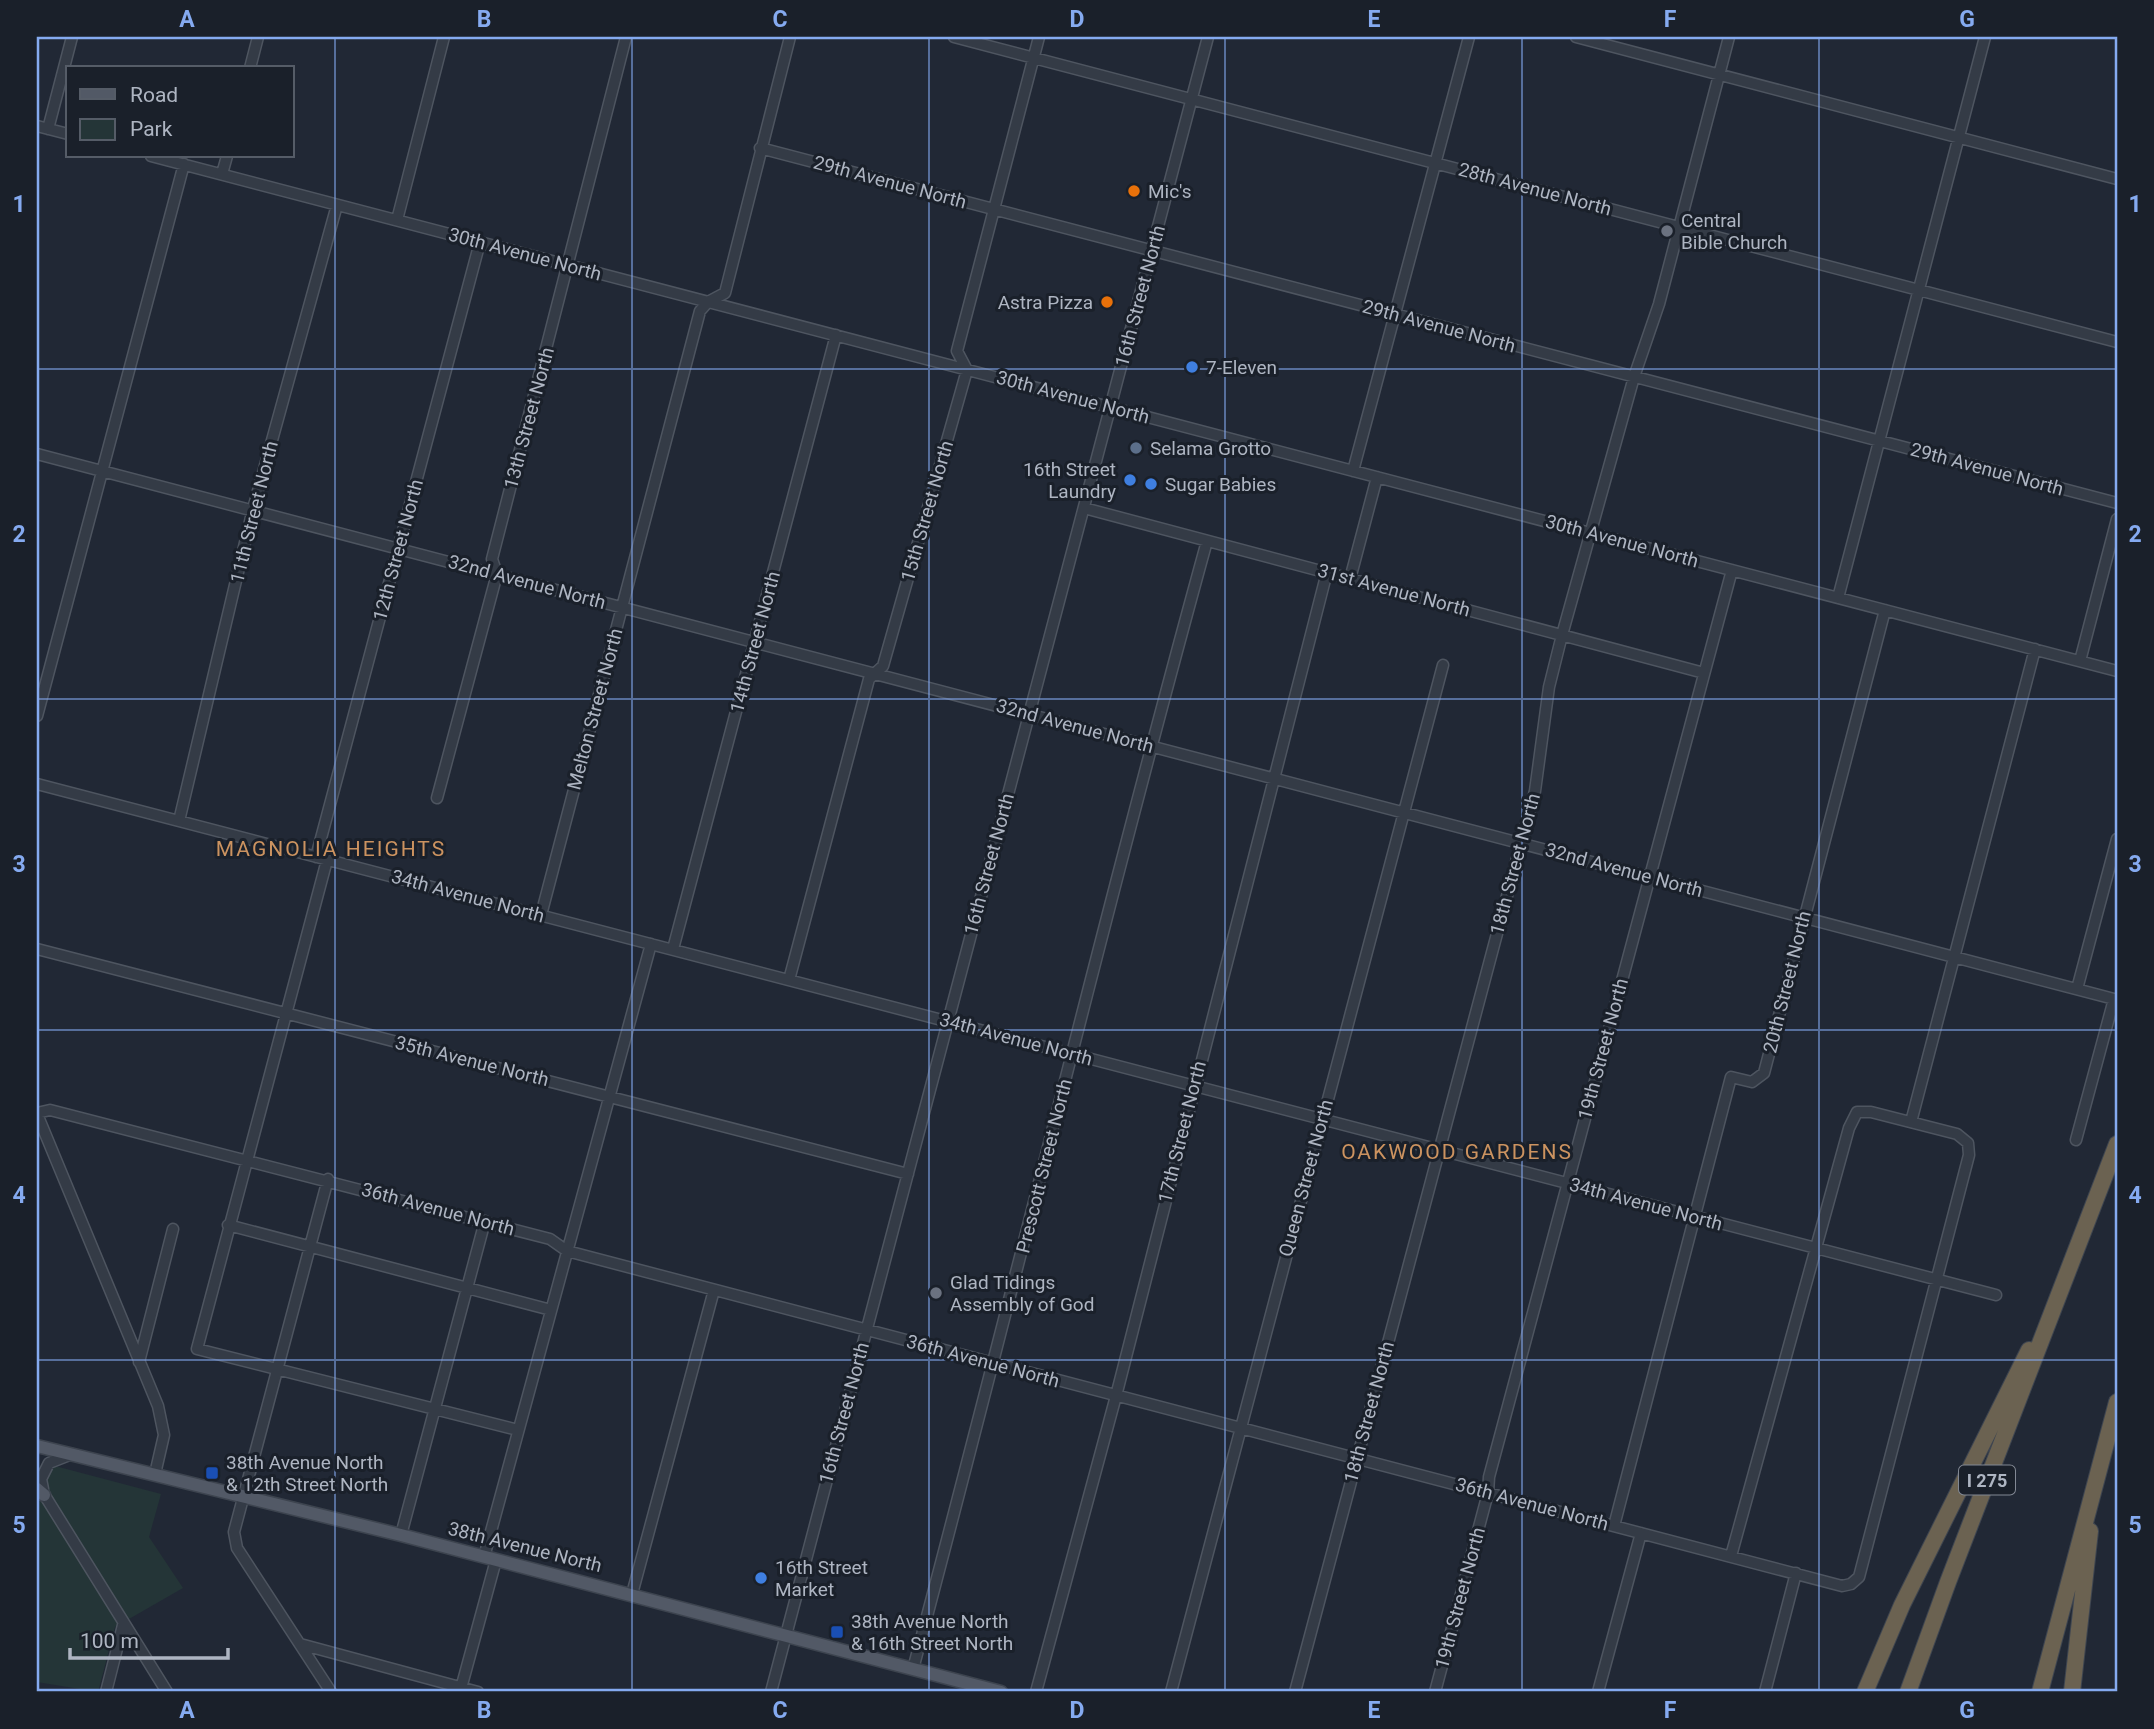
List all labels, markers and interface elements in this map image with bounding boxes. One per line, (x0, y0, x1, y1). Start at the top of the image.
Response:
text: A (179, 6, 195, 33)
text: B (477, 6, 491, 33)
text: C (772, 6, 788, 33)
text: D (1070, 6, 1084, 33)
text: E (1368, 6, 1381, 33)
text: F (1664, 6, 1677, 33)
text: G (1959, 6, 1975, 33)
legend (66, 66, 294, 158)
text: Road (130, 83, 178, 107)
text: Park (130, 117, 173, 141)
street label: 29th Avenue North (811, 150, 969, 214)
street label: 28th Avenue North (1456, 157, 1614, 221)
place label: Mic's (1148, 180, 1191, 203)
marker: Mic's (1126, 183, 1142, 199)
text: 1 (12, 191, 26, 218)
text: 1 (2128, 191, 2142, 218)
place label: Central Bible Church (1681, 209, 1788, 254)
street label: 30th Avenue North (446, 222, 604, 286)
street label: 16th Street North (1110, 223, 1170, 369)
marker: Central Bible Church (1659, 223, 1675, 239)
place label: Astra Pizza (998, 291, 1093, 314)
marker: Astra Pizza (1099, 294, 1115, 310)
street label: 29th Avenue North (1360, 294, 1518, 358)
street label: 13th Street North (499, 345, 559, 491)
place label: 7-Eleven (1206, 356, 1277, 379)
marker: 7-Eleven (1184, 359, 1200, 375)
street label: 30th Avenue North (994, 365, 1152, 429)
place label: Selama Grotto (1150, 437, 1271, 460)
street label: 29th Avenue North (1908, 437, 2066, 501)
street label: 15th Street North (896, 438, 958, 584)
street label: 11th Street North (225, 439, 283, 585)
marker: Selama Grotto (1128, 440, 1144, 456)
place label: 16th Street Laundry (1023, 458, 1116, 503)
marker: 16th Street Laundry (1122, 472, 1138, 488)
place label: Sugar Babies (1165, 473, 1276, 496)
marker: Sugar Babies (1143, 476, 1159, 492)
street label: 12th Street North (368, 477, 428, 623)
street label: 30th Avenue North (1543, 509, 1701, 573)
text: 2 (12, 521, 26, 548)
text: 2 (2128, 521, 2142, 548)
street label: 32nd Avenue North (446, 550, 608, 614)
street label: 31st Avenue North (1315, 559, 1473, 621)
street label: 14th Street North (725, 569, 785, 715)
street label: Melton Street North (562, 626, 628, 792)
street label: 32nd Avenue North (994, 694, 1156, 758)
street label: 16th Street North (959, 791, 1019, 937)
street label: 18th Street North (1485, 791, 1545, 937)
district label: MAGNOLIA HEIGHTS (216, 837, 446, 861)
street label: 32nd Avenue North (1543, 838, 1705, 902)
text: 3 (12, 851, 26, 878)
text: 3 (2128, 851, 2142, 878)
street label: 34th Avenue North (389, 864, 547, 928)
street label: 20th Street North (1758, 909, 1816, 1055)
street label: 19th Street North (1573, 976, 1633, 1122)
street label: 34th Avenue North (937, 1007, 1095, 1071)
street label: 35th Avenue North (393, 1031, 551, 1091)
street label: 17th Street North (1153, 1059, 1211, 1205)
street label: Prescott Street North (1011, 1076, 1077, 1256)
street label: Queen Street North (1274, 1097, 1338, 1259)
district label: OAKWOOD GARDENS (1341, 1140, 1573, 1164)
street label: 34th Avenue North (1567, 1172, 1725, 1236)
street label: 36th Avenue North (359, 1177, 517, 1241)
text: 4 (12, 1182, 26, 1209)
text: 4 (2128, 1182, 2142, 1209)
place label: Glad Tidings Assembly of God (950, 1271, 1094, 1316)
marker: Glad Tidings Assembly of God (928, 1285, 944, 1301)
street label: 36th Avenue North (904, 1329, 1062, 1393)
street label: 18th Street North (1339, 1339, 1399, 1485)
street label: 16th Street North (814, 1340, 874, 1486)
place label: 38th Avenue North & 12th Street North (226, 1451, 388, 1496)
marker: 38th Avenue North & 12th Street North (204, 1465, 220, 1481)
road number: I 275 (1959, 1465, 2015, 1494)
street label: 36th Avenue North (1453, 1472, 1611, 1536)
text: 5 (12, 1512, 26, 1539)
text: 5 (2128, 1512, 2142, 1539)
street label: 38th Avenue North (446, 1517, 604, 1577)
street label: 19th Street North (1430, 1525, 1490, 1671)
place label: 16th Street Market (775, 1556, 868, 1601)
marker: 16th Street Market (753, 1570, 769, 1586)
place label: 38th Avenue North & 16th Street North (851, 1610, 1013, 1655)
scale bar (70, 1617, 228, 1661)
marker: 38th Avenue North & 16th Street North (829, 1624, 845, 1640)
text: 100 m (80, 1629, 139, 1653)
text: A (179, 1697, 195, 1724)
text: B (477, 1697, 491, 1724)
text: C (772, 1697, 788, 1724)
text: D (1070, 1697, 1084, 1724)
text: E (1368, 1697, 1381, 1724)
text: F (1664, 1697, 1677, 1724)
text: G (1959, 1697, 1975, 1724)

